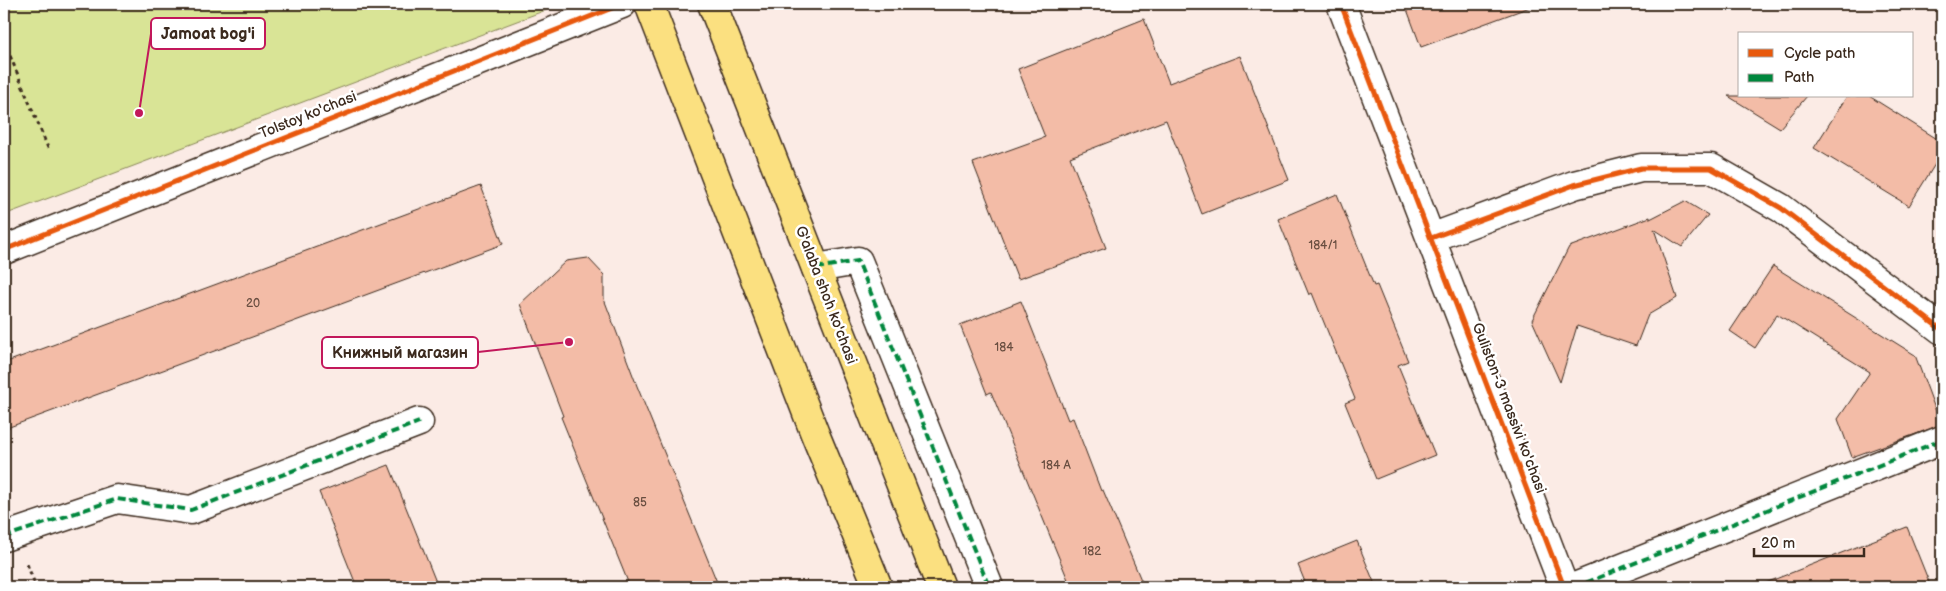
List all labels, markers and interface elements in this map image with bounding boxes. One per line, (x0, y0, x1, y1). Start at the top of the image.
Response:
callout: Jamoat bog'i (151, 18, 265, 49)
text: Jamoat bog'i (161, 25, 255, 44)
legend (1738, 32, 1914, 98)
text: Cycle path (1784, 44, 1855, 63)
text: Path (1784, 68, 1814, 87)
street label: Tolstoy ko'chasi (257, 87, 359, 143)
street label: G'alaba shoh ko'chasi (791, 223, 861, 367)
house number: 184/1 (1308, 238, 1338, 253)
house number: 20 (246, 296, 260, 311)
street label: Guliston-3 massivi ko'chasi (1468, 320, 1550, 496)
callout: Книжный магазин (322, 337, 478, 368)
house number: 184 (995, 340, 1014, 355)
text: Книжный магазин (332, 344, 468, 363)
house number: 184 А (1041, 458, 1071, 473)
house number: 85 (633, 495, 647, 510)
scale bar (1754, 526, 1864, 558)
text: 20 m (1761, 534, 1795, 553)
house number: 182 (1083, 544, 1101, 559)

